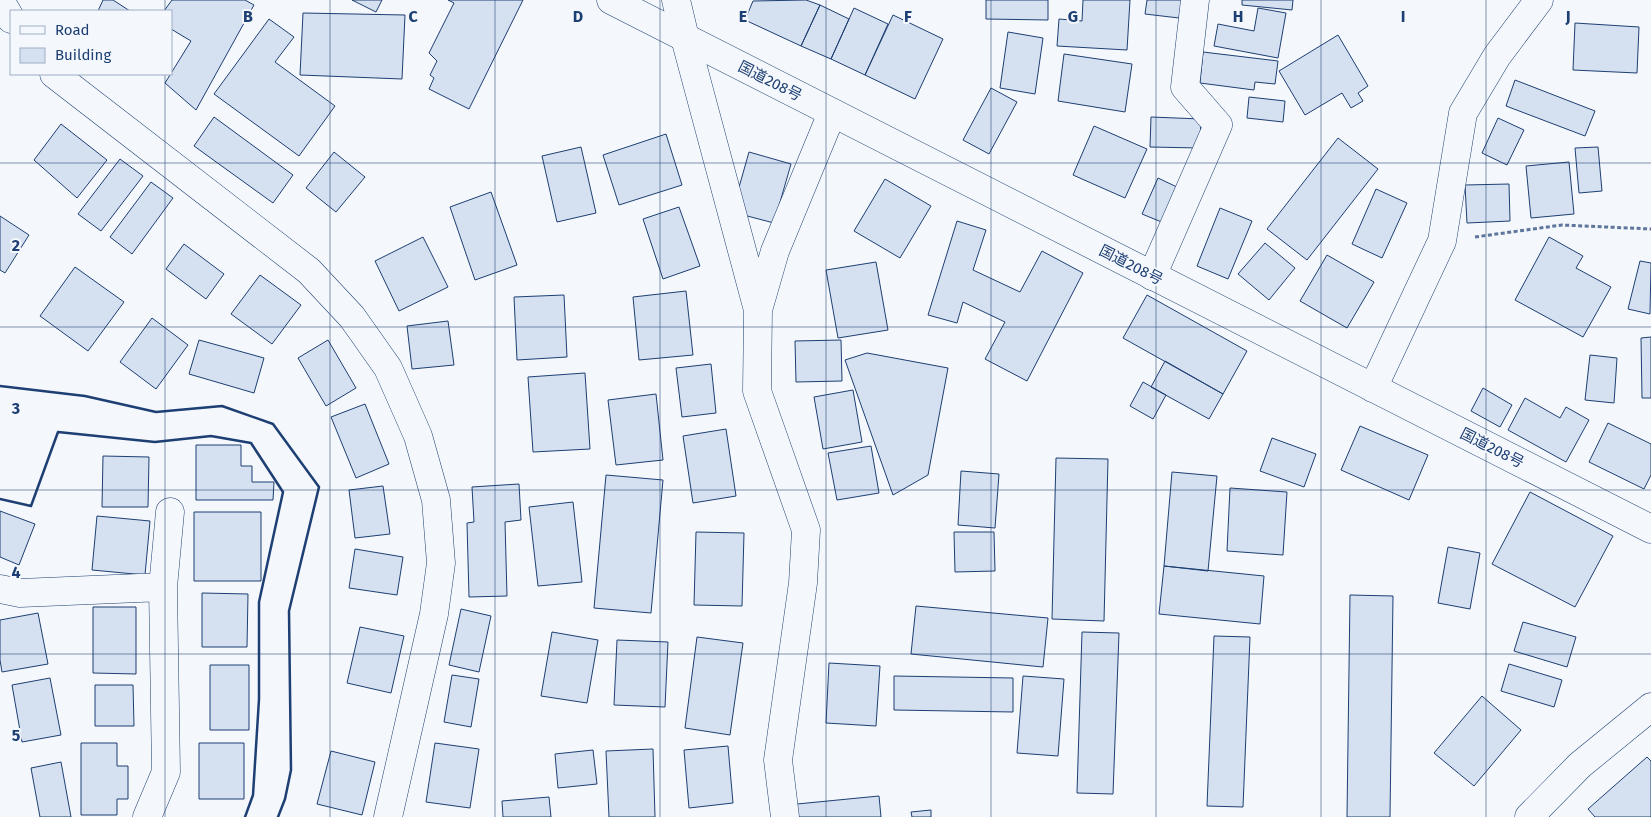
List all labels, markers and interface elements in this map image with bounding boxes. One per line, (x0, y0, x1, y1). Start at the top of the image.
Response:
text: B (243, 7, 253, 26)
text: C (408, 7, 418, 26)
text: D (573, 7, 583, 26)
text: E (739, 7, 747, 26)
text: F (904, 7, 912, 26)
text: G (1068, 7, 1078, 26)
text: H (1233, 7, 1243, 26)
text: I (1401, 7, 1405, 26)
text: J (1564, 7, 1571, 26)
legend (10, 10, 172, 75)
text: Road (55, 21, 90, 39)
text: Building (55, 46, 111, 64)
street label: 国道208号 (735, 57, 805, 105)
text: 2 (12, 236, 20, 255)
street label: 国道208号 (1096, 241, 1166, 289)
text: 3 (11, 399, 20, 418)
street label: 国道208号 (1457, 424, 1527, 472)
text: 4 (11, 563, 21, 582)
text: 5 (12, 726, 21, 745)

